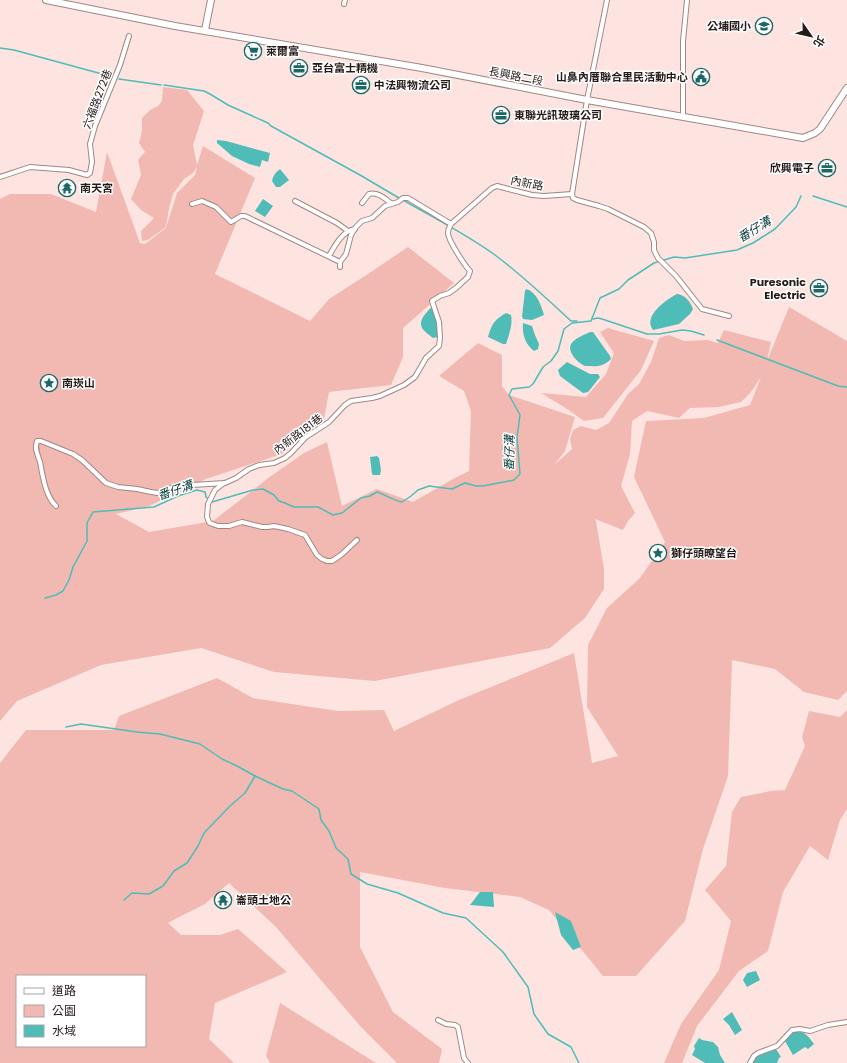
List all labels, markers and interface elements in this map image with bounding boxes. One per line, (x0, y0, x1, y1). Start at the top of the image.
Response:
school or university icon: 公埔國小 (754, 16, 774, 36)
north arrow (791, 16, 831, 56)
place label: 公埔國小 (707, 18, 751, 34)
text: 北 (810, 33, 829, 51)
supermarket icon: 萊爾富 (243, 41, 263, 61)
place label: 萊爾富 (266, 43, 299, 59)
office icon: 亞台富士精機 (289, 58, 309, 78)
place label: 亞台富士精機 (312, 60, 378, 76)
street label: 長興路二段 (487, 63, 545, 89)
street label: 六福路272巷 (78, 67, 116, 131)
public building icon: 山鼻內厝聯合里民活動中心 (691, 67, 711, 87)
place label: 山鼻內厝聯合里民活動中心 (556, 69, 688, 85)
office icon: 中法興物流公司 (351, 75, 371, 95)
place label: 中法興物流公司 (374, 77, 451, 93)
office icon: 東聯光訊玻璃公司 (491, 105, 511, 125)
place label: 東聯光訊玻璃公司 (514, 107, 602, 123)
office icon: 欣興電子 (817, 158, 837, 178)
place label: 欣興電子 (770, 160, 814, 176)
street label: 內新路 (509, 172, 545, 194)
temple icon: 南天宮 (57, 178, 77, 198)
place label: 南天宮 (80, 180, 113, 196)
water label: 番仔溝 (734, 211, 776, 246)
place label: Puresonic Electric (750, 274, 806, 303)
office icon: Puresonic Electric (809, 278, 829, 298)
place icon: 南崁山 (39, 373, 59, 393)
place label: 南崁山 (62, 375, 95, 391)
street label: 內新路181巷 (270, 410, 326, 458)
water label: 番仔溝 (500, 433, 518, 471)
water label: 番仔溝 (155, 475, 197, 504)
place icon: 獅仔頭暸望台 (648, 543, 668, 563)
place label: 獅仔頭暸望台 (671, 545, 737, 561)
temple icon: 崙頭土地公 (213, 890, 233, 910)
place label: 崙頭土地公 (235, 892, 292, 908)
legend (16, 975, 146, 1047)
text: 道路 (52, 982, 76, 999)
text: 公園 (52, 1002, 76, 1019)
text: 水域 (52, 1022, 76, 1039)

